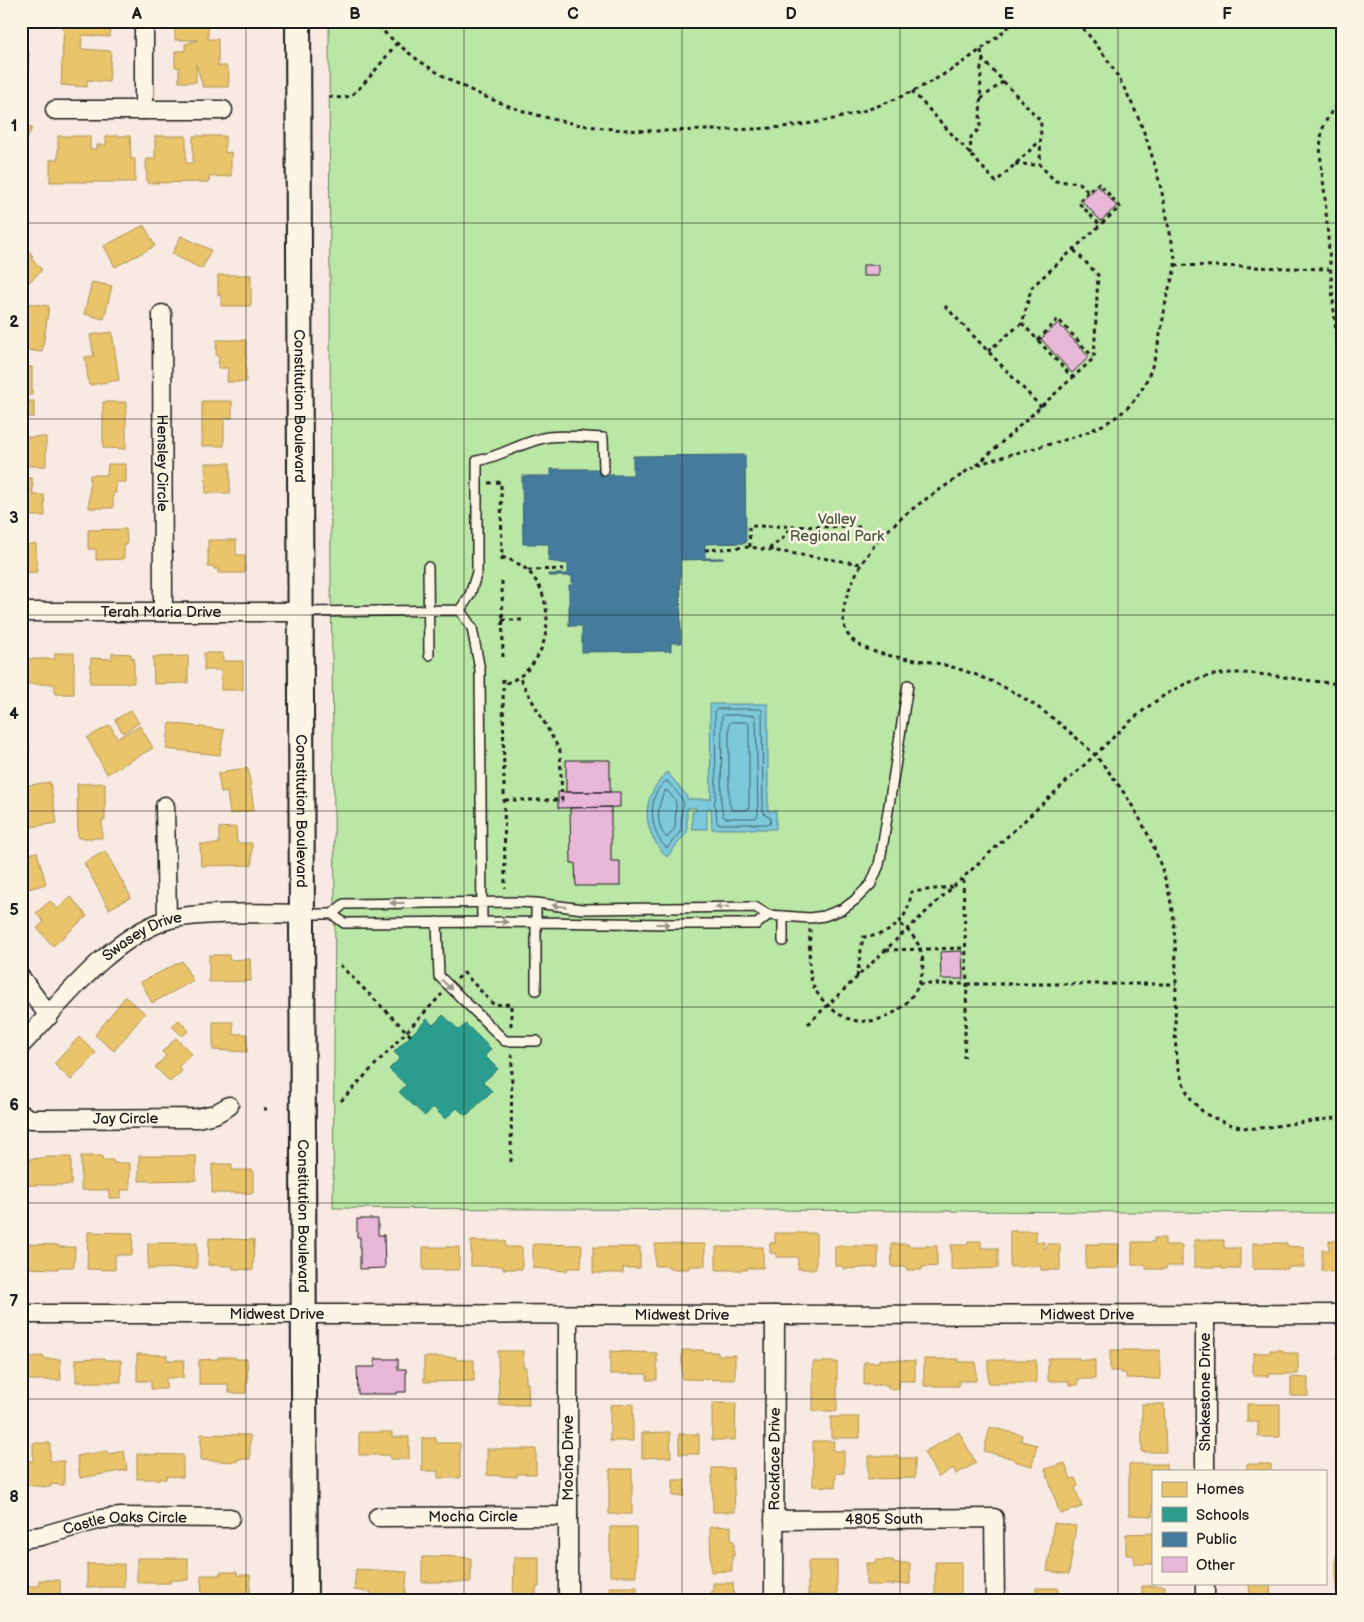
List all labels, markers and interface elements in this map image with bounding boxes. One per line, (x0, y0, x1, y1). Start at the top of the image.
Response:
text: A (131, 5, 142, 24)
text: B (349, 5, 361, 24)
text: C (567, 5, 579, 24)
text: D (785, 5, 797, 24)
text: E (1004, 5, 1014, 24)
text: F (1222, 5, 1232, 24)
text: 1 (11, 117, 17, 136)
text: 2 (9, 313, 19, 332)
street label: Constitution Boulevard (290, 329, 310, 483)
street label: Hensley Circle (153, 414, 172, 512)
text: 3 (9, 509, 19, 528)
park label: Valley Regional Park (790, 510, 885, 546)
street label: Terah Maria Drive (101, 603, 221, 622)
text: 4 (9, 705, 19, 724)
street label: Constitution Boulevard (292, 734, 311, 888)
one-way arrow (389, 900, 405, 908)
text: 5 (9, 901, 19, 920)
one-way arrow (551, 902, 567, 910)
one-way arrow (713, 904, 729, 912)
street label: Swasey Drive (98, 907, 183, 965)
one-way arrow (493, 918, 509, 926)
one-way arrow (655, 920, 671, 928)
one-way arrow (441, 979, 453, 991)
text: 6 (9, 1096, 19, 1115)
street label: Jay Circle (93, 1109, 159, 1128)
street label: Constitution Boulevard (293, 1139, 313, 1293)
text: 7 (10, 1292, 19, 1311)
street label: Midwest Drive (230, 1305, 324, 1324)
street label: Midwest Drive (635, 1305, 730, 1324)
street label: Midwest Drive (1040, 1305, 1134, 1324)
street label: Shakestone Drive (1196, 1333, 1215, 1451)
street label: Rockface Drive (765, 1407, 784, 1511)
street label: Mocha Drive (559, 1415, 578, 1501)
legend (1152, 1470, 1326, 1584)
text: Homes (1196, 1480, 1245, 1499)
text: 8 (9, 1488, 19, 1507)
text: Schools (1196, 1506, 1250, 1525)
street label: Castle Oaks Circle (61, 1507, 187, 1539)
street label: Mocha Circle (428, 1507, 518, 1526)
street label: 4805 South (845, 1509, 923, 1529)
text: Public (1196, 1530, 1237, 1549)
text: Other (1196, 1556, 1235, 1575)

